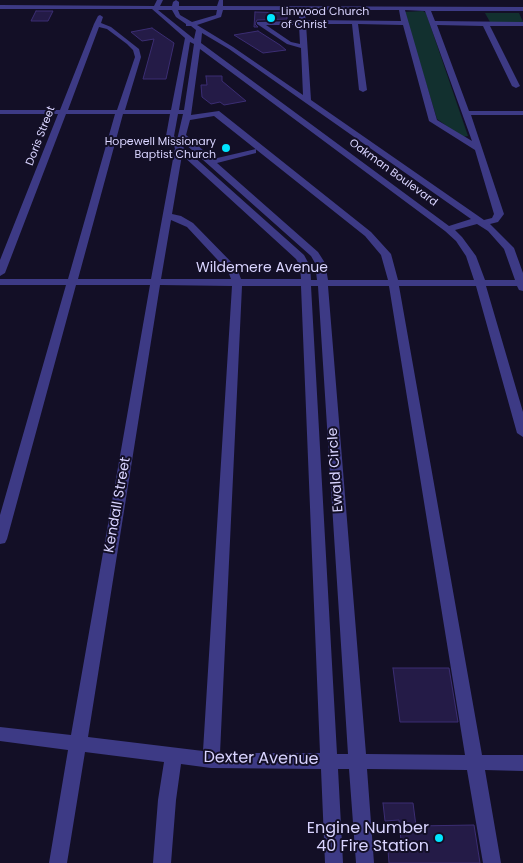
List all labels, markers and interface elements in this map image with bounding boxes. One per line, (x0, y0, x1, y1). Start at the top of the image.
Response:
place label: Linwood Church of Christ (281, 5, 369, 31)
marker: Linwood Church of Christ (265, 12, 277, 24)
street label: Doris Street (24, 104, 58, 168)
place label: Hopewell Missionary Baptist Church (105, 135, 216, 161)
street label: Oakman Boulevard (346, 137, 440, 209)
marker: Hopewell Missionary Baptist Church (220, 142, 232, 154)
street label: Wildemere Avenue (196, 260, 328, 276)
street label: Ewald Circle (325, 427, 347, 513)
street label: Kendall Street (101, 456, 135, 554)
street label: Dexter Avenue (203, 748, 319, 770)
place label: Engine Number 40 Fire Station (307, 819, 429, 857)
marker: Engine Number 40 Fire Station (433, 832, 445, 844)

